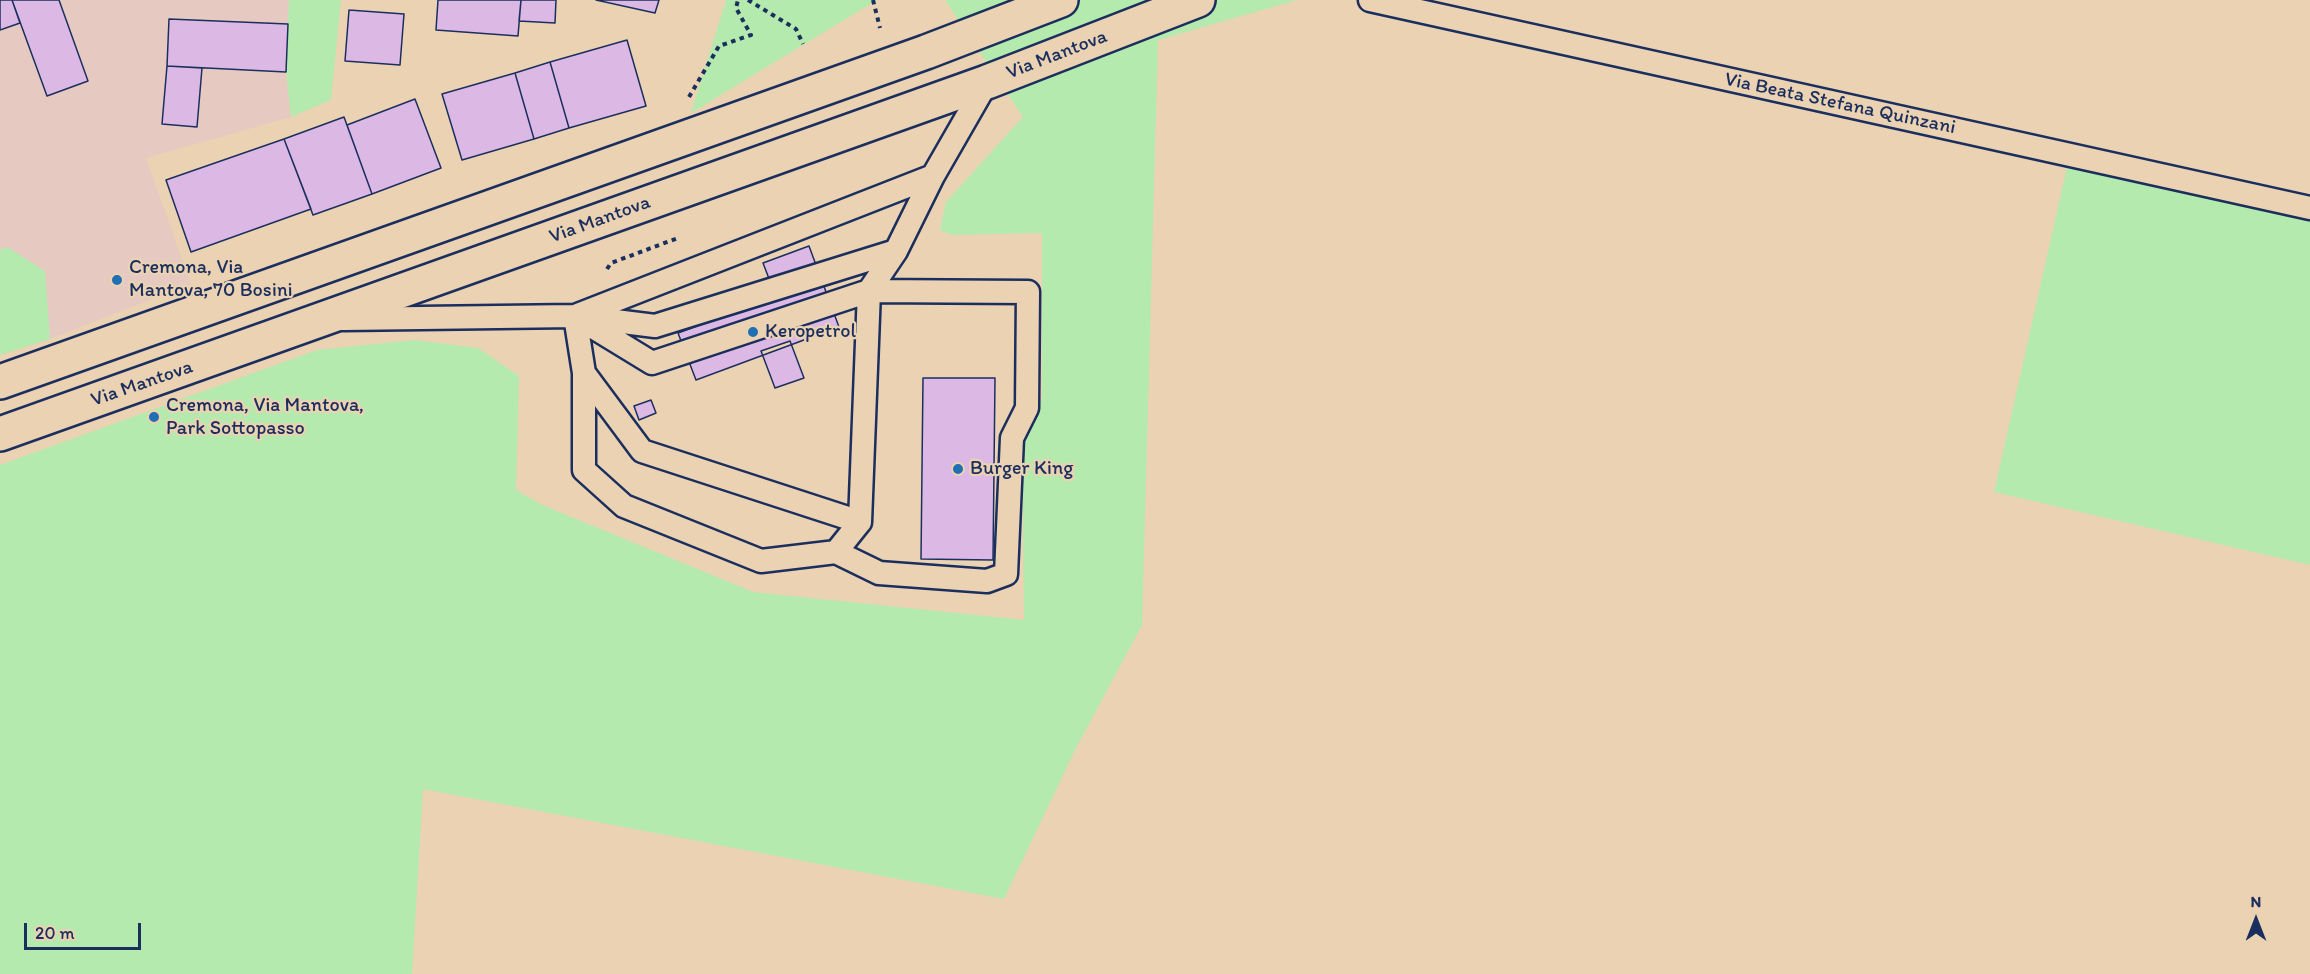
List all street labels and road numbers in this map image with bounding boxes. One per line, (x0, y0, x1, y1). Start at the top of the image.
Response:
street label: Via Mantova (1003, 25, 1111, 85)
street label: Via Beata Stefana Quinzani (1722, 68, 1958, 140)
street label: Via Mantova (546, 191, 654, 249)
street label: Via Mantova (88, 355, 196, 413)

